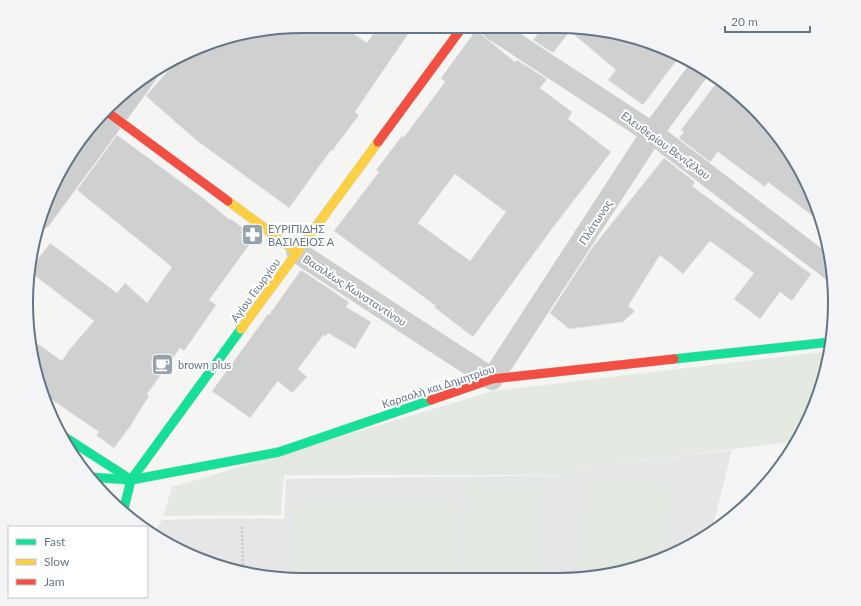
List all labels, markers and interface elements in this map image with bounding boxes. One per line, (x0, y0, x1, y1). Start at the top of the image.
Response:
scale bar (725, 8, 810, 34)
text: 20 m (731, 14, 758, 29)
street label: Ελευθερίου Βενιζέλου (618, 108, 713, 182)
street label: Πλάτωνος (576, 197, 614, 247)
pharmacy icon: ΕΥΡΙΠΙΔΗΣ ΒΑΣΙΛΕΙΟΣ Α (239, 221, 265, 247)
place label: ΕΥΡΙΠΙΔΗΣ ΒΑΣΙΛΕΙΟΣ Α (268, 222, 335, 248)
street label: Βασιλέως Κωνσταντίνου (301, 252, 409, 328)
street label: Αγίου Γεωργίου (228, 256, 282, 324)
cafe icon: brown plus (149, 351, 175, 377)
place label: brown plus (178, 358, 232, 371)
street label: Καραολή και Δημητρίου (380, 362, 496, 410)
legend (8, 526, 148, 598)
text: Fast (44, 534, 66, 549)
text: Slow (44, 554, 70, 569)
text: Jam (44, 574, 65, 589)

